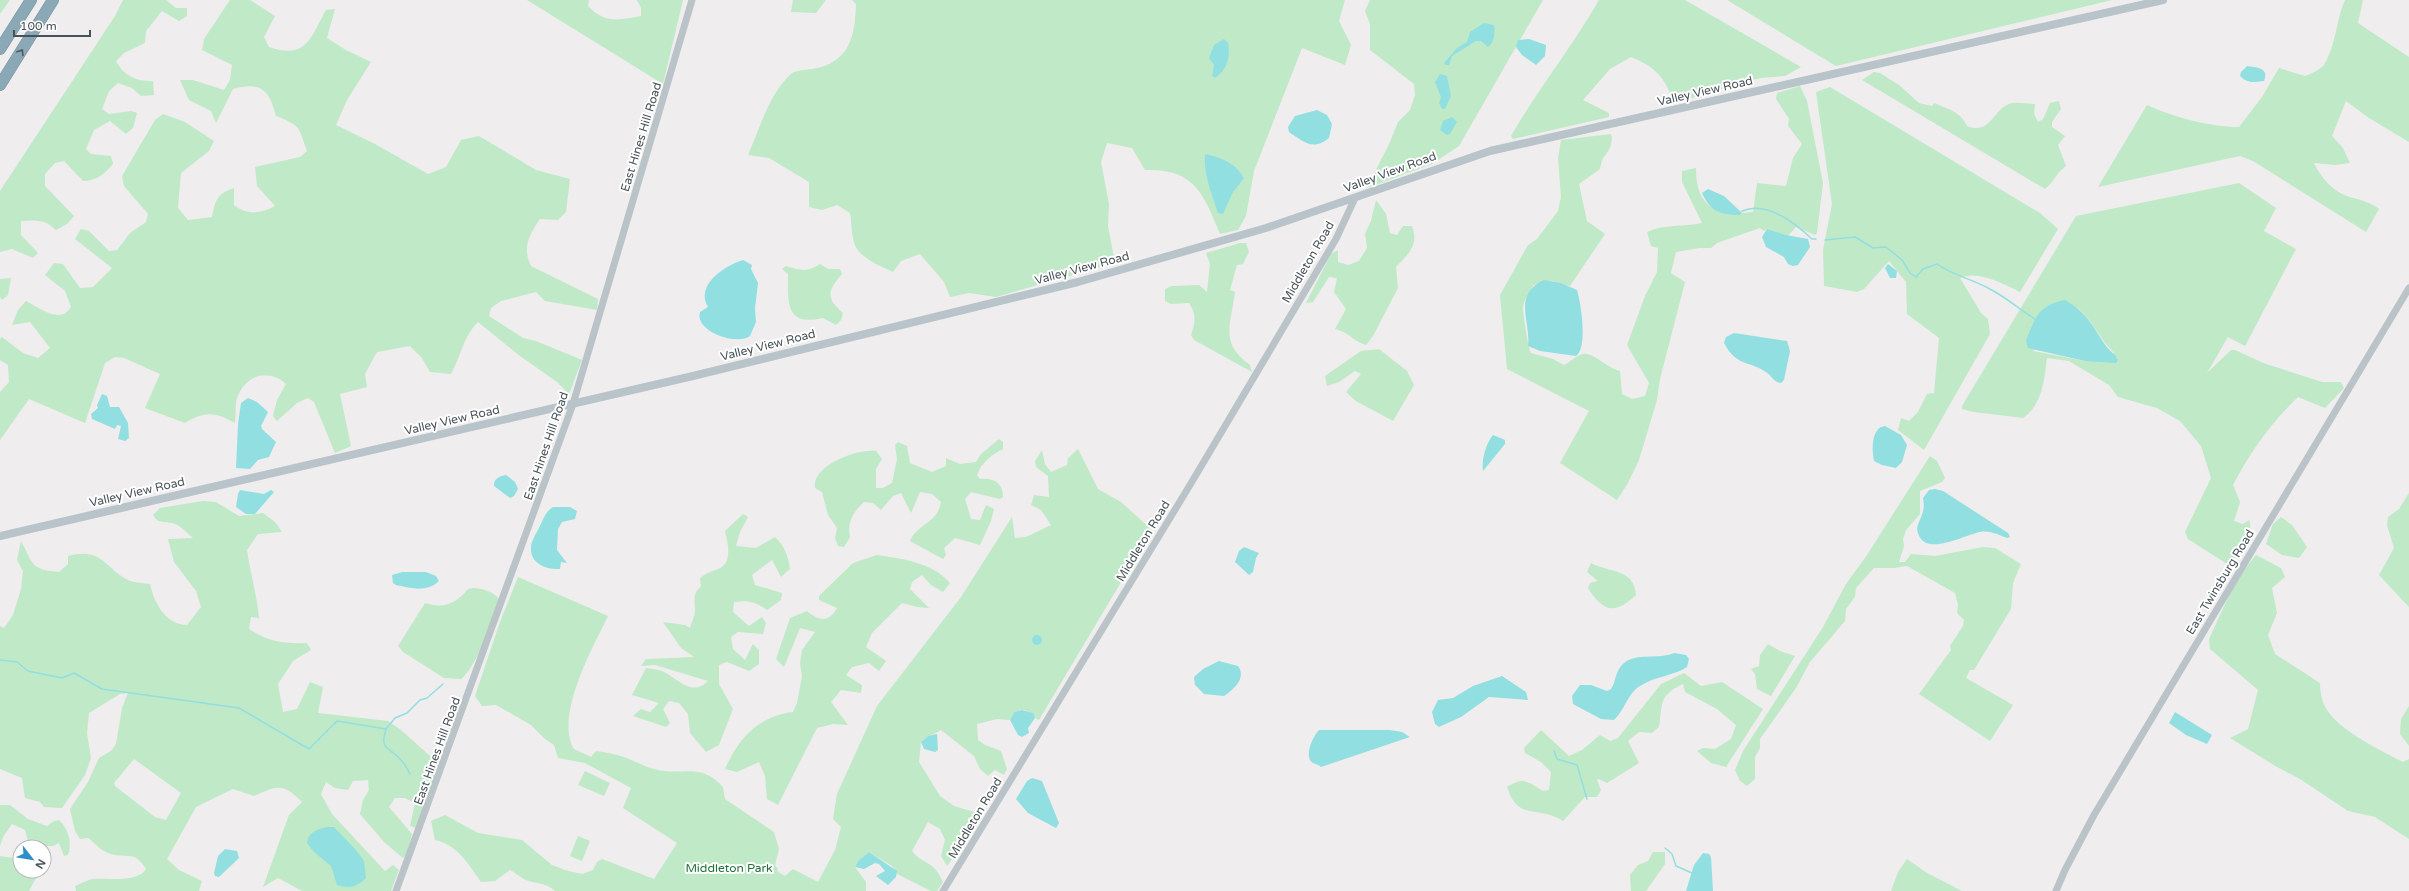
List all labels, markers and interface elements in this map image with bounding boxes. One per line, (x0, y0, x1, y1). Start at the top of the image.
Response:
scale bar (14, 12, 90, 38)
text: 100 m (20, 19, 57, 33)
one-way arrow (16, 49, 24, 56)
street label: Valley View Road (1656, 73, 1754, 109)
street label: East Hines Hill Road (618, 81, 664, 193)
street label: Valley View Road (1342, 149, 1438, 195)
street label: Middleton Road (1279, 219, 1337, 305)
street label: Valley View Road (1033, 249, 1131, 287)
street label: Valley View Road (719, 326, 817, 364)
street label: East Hines Hill Road (521, 390, 571, 502)
street label: Valley View Road (403, 402, 501, 438)
street label: Valley View Road (88, 474, 186, 510)
street label: Middleton Road (1113, 498, 1173, 584)
street label: East Twinsburg Road (2183, 527, 2257, 637)
street label: East Hines Hill Road (411, 695, 463, 807)
street label: Middleton Road (945, 775, 1005, 861)
north arrow (12, 839, 52, 879)
text: N (32, 857, 48, 871)
park label: Middleton Park (685, 861, 773, 875)

